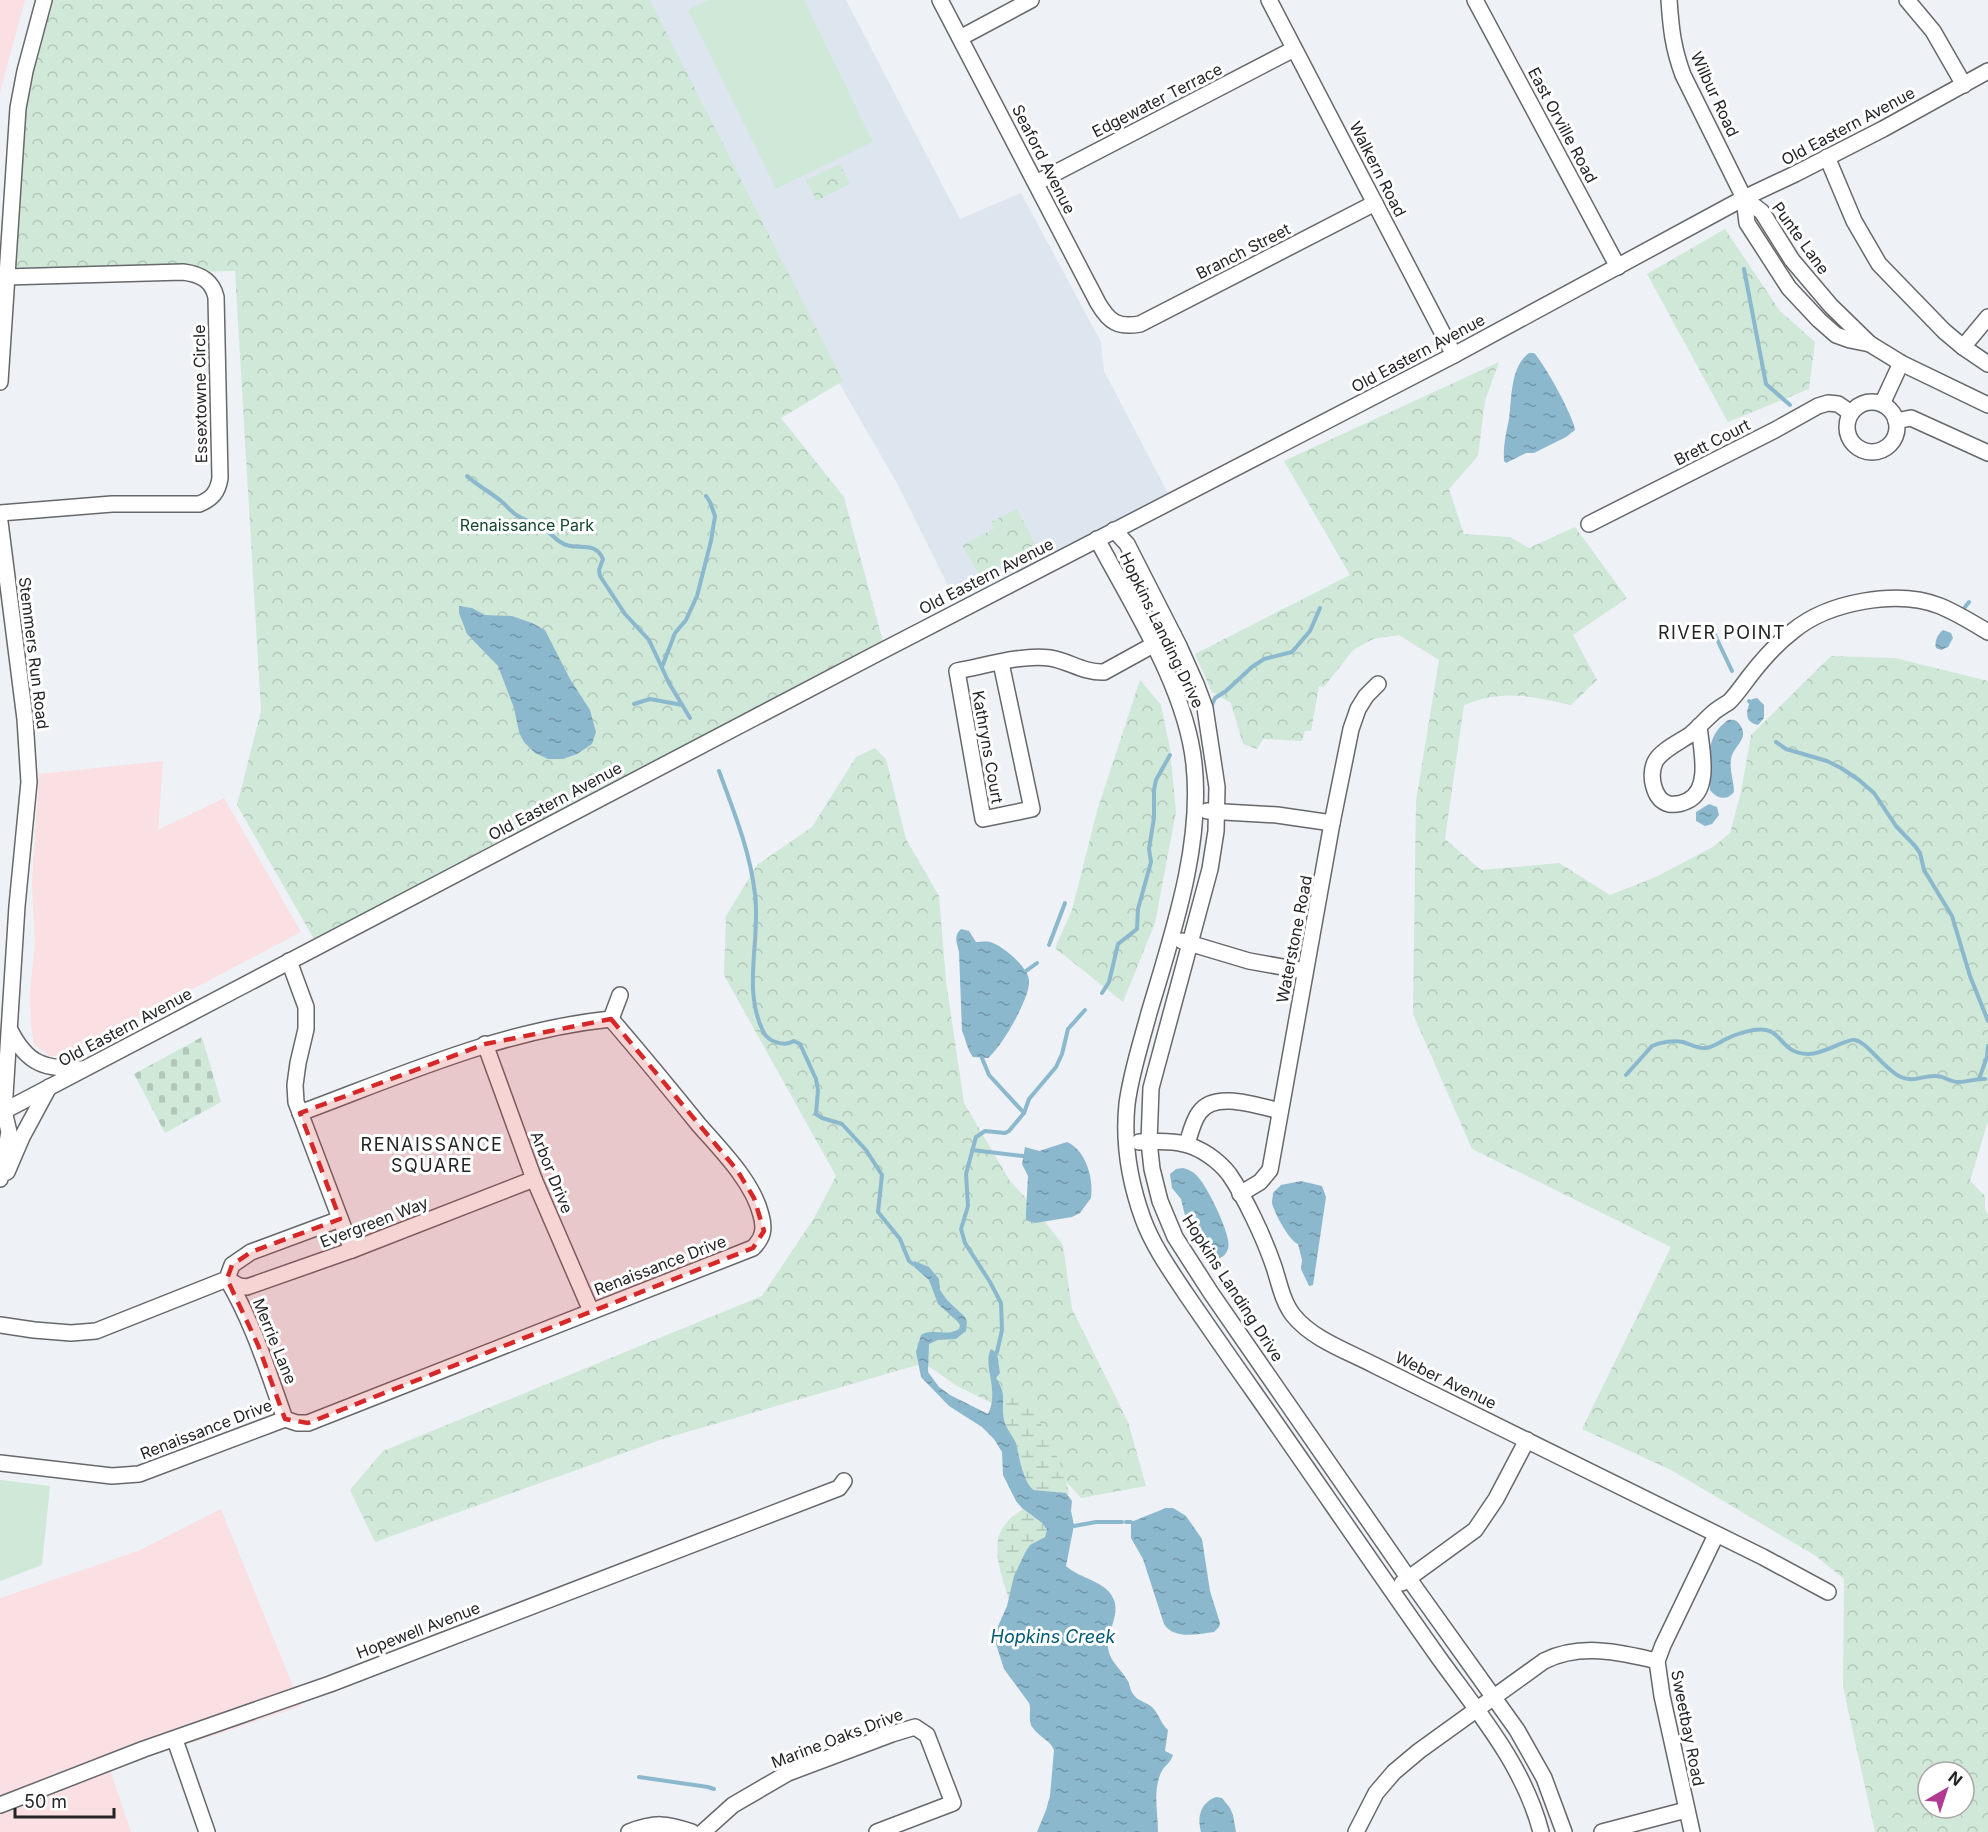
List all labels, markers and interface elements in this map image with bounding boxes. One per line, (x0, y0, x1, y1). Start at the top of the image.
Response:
street label: Wilbur Road (1687, 48, 1743, 140)
street label: Edgewater Terrace (1089, 59, 1225, 141)
street label: East Orville Road (1524, 64, 1602, 186)
street label: Old Eastern Avenue (1778, 82, 1918, 170)
street label: Seaford Avenue (1008, 101, 1080, 217)
street label: Walkern Road (1345, 118, 1411, 220)
street label: Punte Lane (1768, 198, 1834, 278)
street label: Branch Street (1192, 219, 1294, 283)
street label: Old Eastern Avenue (1348, 309, 1488, 397)
street label: Essextowne Circle (189, 324, 211, 464)
street label: Brett Court (1671, 414, 1753, 470)
park label: Renaissance Park (460, 515, 594, 535)
street label: Old Eastern Avenue (915, 533, 1057, 619)
street label: Hopkins Landing Drive (1116, 549, 1208, 711)
street label: Stemmers Run Road (15, 576, 53, 730)
district label: RIVER POINT (1658, 622, 1786, 643)
street label: Kathryns Court (968, 689, 1008, 805)
street label: Old Eastern Avenue (485, 757, 625, 845)
street label: Waterstone Road (1272, 874, 1316, 1004)
street label: Old Eastern Avenue (55, 983, 195, 1071)
street label: Arbor Drive (526, 1128, 578, 1216)
district label: RENAISSANCE SQUARE (361, 1134, 503, 1176)
street label: Evergreen Way (317, 1192, 431, 1252)
street label: Hopkins Landing Drive (1178, 1211, 1288, 1365)
street label: Renaissance Drive (591, 1231, 729, 1299)
street label: Merrie Lane (249, 1295, 301, 1387)
street label: Weber Avenue (1392, 1347, 1500, 1413)
street label: Renaissance Drive (137, 1395, 275, 1463)
street label: Hopewell Avenue (353, 1597, 483, 1663)
water label: Hopkins Creek (991, 1626, 1117, 1647)
street label: Sweetbay Road (1667, 1668, 1709, 1788)
street label: Marine Oaks Drive (768, 1704, 906, 1772)
north arrow (1916, 1760, 1976, 1820)
text: N (1944, 1767, 1966, 1790)
scale bar (15, 1781, 114, 1819)
text: 50 m (24, 1791, 67, 1812)

